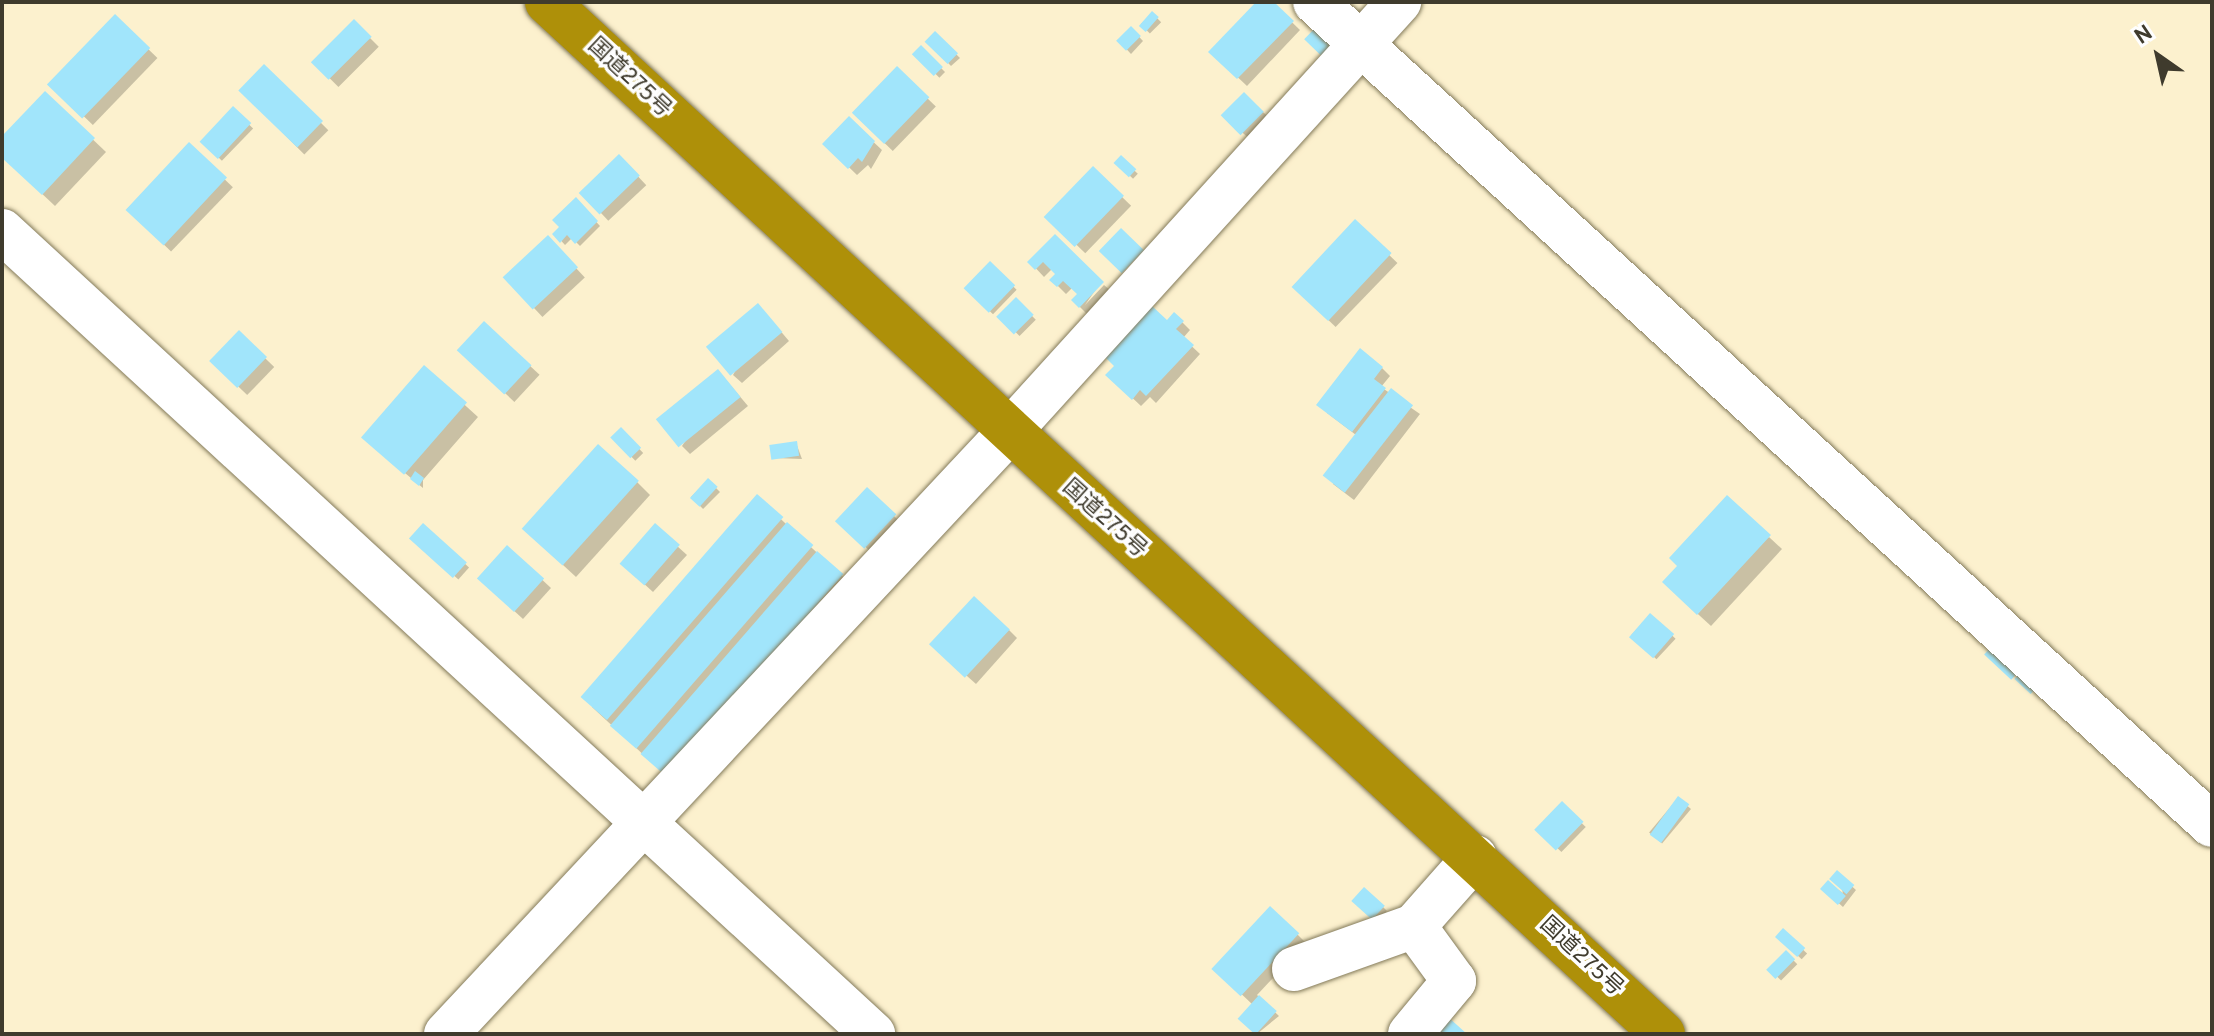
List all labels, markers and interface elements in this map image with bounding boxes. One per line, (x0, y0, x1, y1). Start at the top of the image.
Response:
north arrow (2118, 16, 2198, 96)
text: N (2130, 20, 2158, 51)
street label: 国道275号 (582, 33, 676, 123)
street label: 国道275号 (1056, 474, 1152, 564)
street label: 国道275号 (1534, 912, 1628, 1002)

